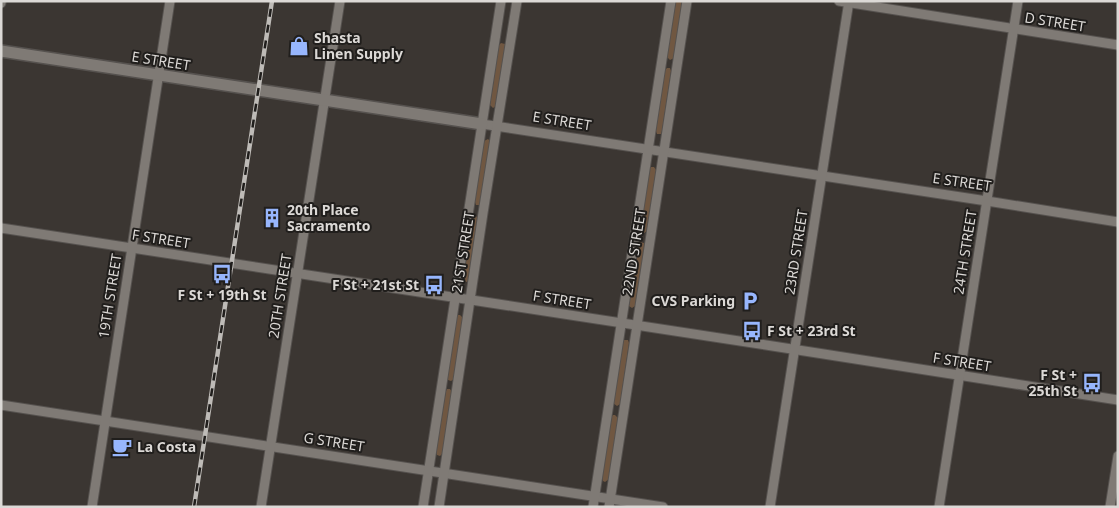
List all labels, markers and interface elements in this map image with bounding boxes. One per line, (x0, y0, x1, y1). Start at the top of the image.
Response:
street label: D STREET (1023, 7, 1087, 36)
place label: Shasta Linen Supply (314, 28, 403, 63)
shop icon: Shasta Linen Supply (288, 35, 310, 57)
street label: E STREET (130, 47, 192, 75)
street label: E STREET (531, 107, 593, 135)
street label: E STREET (932, 168, 993, 195)
place label: 20th Place Sacramento (287, 200, 371, 235)
building icon: 20th Place Sacramento (261, 207, 283, 229)
street label: 22ND STREET (617, 207, 650, 297)
street label: 23RD STREET (779, 208, 812, 296)
street label: 24TH STREET (948, 208, 981, 296)
street label: 21ST STREET (447, 209, 478, 294)
street label: F STREET (131, 225, 192, 252)
street label: 19TH STREET (93, 252, 126, 340)
street label: 20TH STREET (263, 252, 296, 340)
bus stop icon: F St + 19th St (211, 263, 233, 285)
bus stop icon: F St + 21st St (423, 274, 445, 296)
place label: F St + 21st St (332, 275, 419, 294)
place label: F St + 19th St (177, 285, 267, 304)
street label: F STREET (532, 286, 593, 313)
parking icon: CVS Parking (739, 290, 761, 312)
place label: CVS Parking (651, 291, 735, 310)
bus stop icon: F St + 23rd St (741, 320, 763, 342)
place label: F St + 23rd St (767, 321, 856, 340)
street label: F STREET (932, 348, 993, 375)
place label: F St + 25th St (1028, 365, 1077, 400)
bus stop icon: F St + 25th St (1081, 372, 1103, 394)
street label: G STREET (302, 427, 366, 456)
cafe icon: La Costa (111, 436, 133, 458)
place label: La Costa (137, 437, 196, 456)

